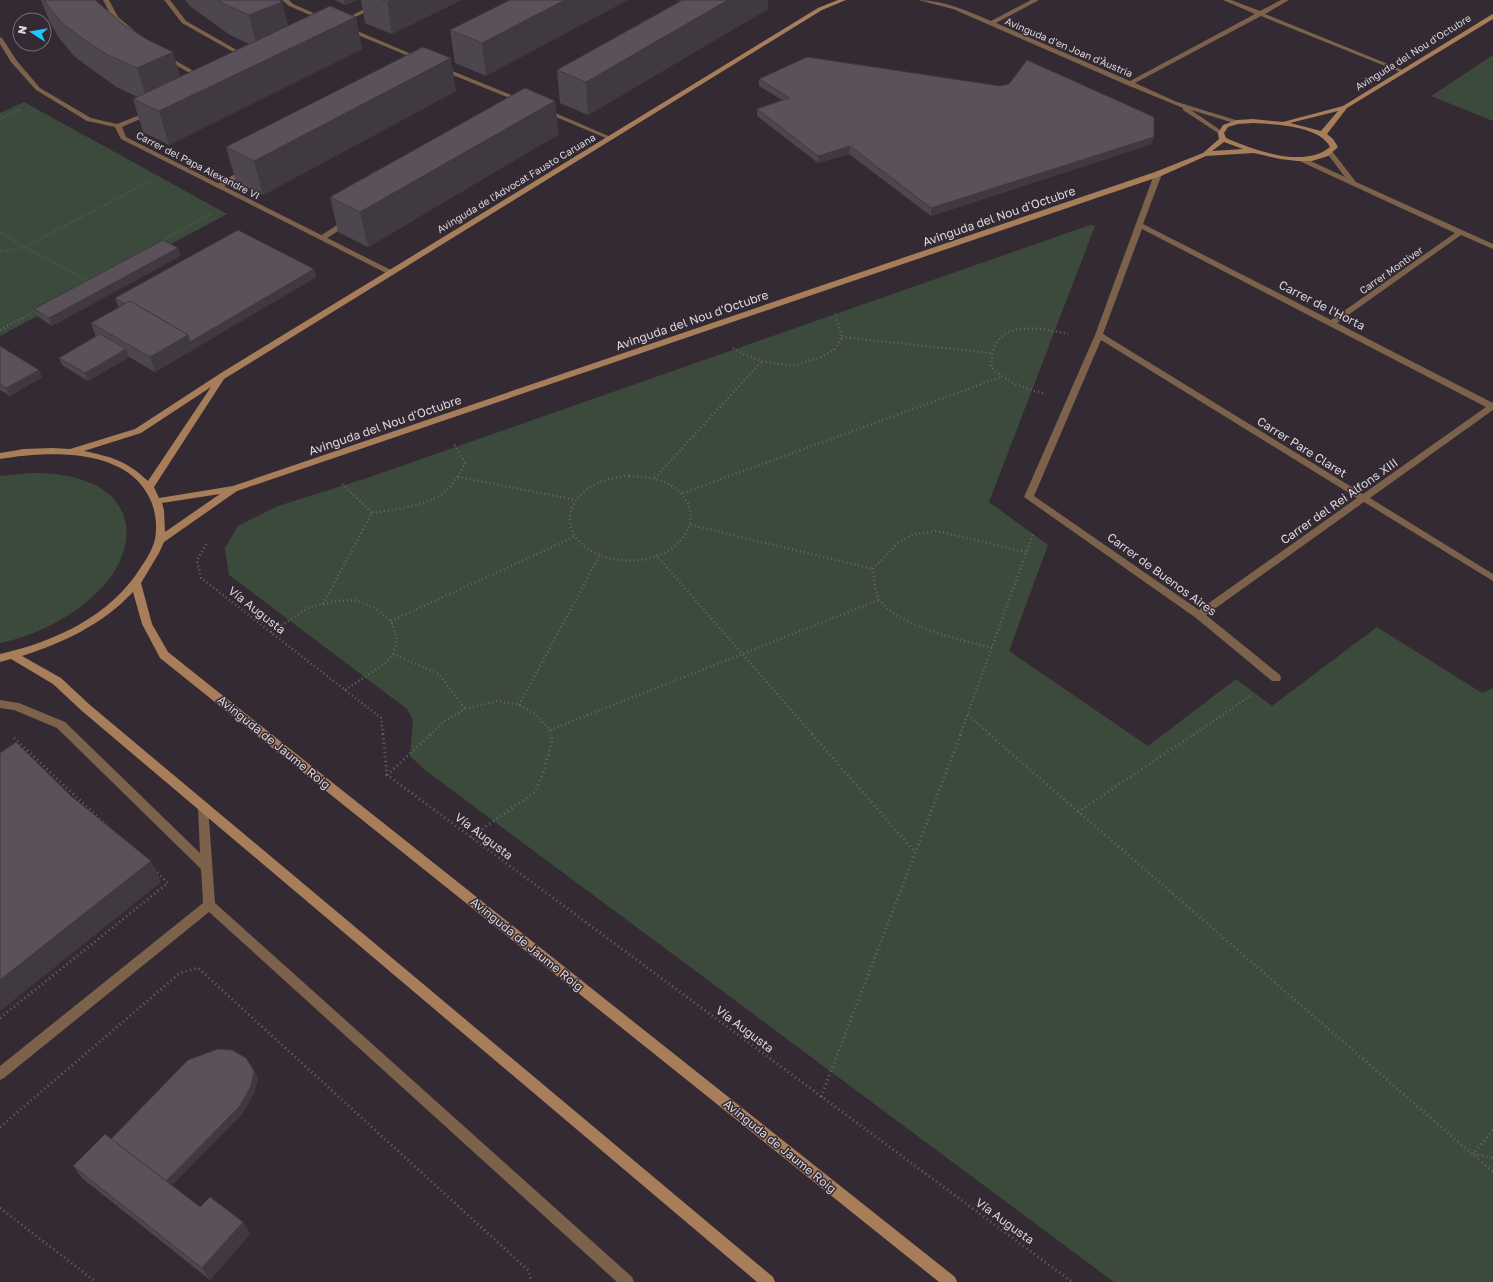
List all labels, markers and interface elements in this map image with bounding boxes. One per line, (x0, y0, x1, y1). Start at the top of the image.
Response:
street label: Avinguda del Nou d'Octubre (1353, 11, 1473, 93)
north arrow (12, 12, 52, 52)
street label: Avinguda d'en Joan d'Àustria (1004, 15, 1134, 79)
text: N (15, 24, 29, 35)
street label: Carrer del Papa Alexandre VI (134, 129, 262, 201)
street label: Avinguda de l'Advocat Fausto Caruana (435, 131, 597, 235)
street label: Avinguda del Nou d'Octubre (921, 183, 1077, 249)
street label: Carrer Montiver (1357, 244, 1425, 296)
street label: Carrer de l'Horta (1276, 277, 1368, 333)
street label: Avinguda del Nou d'Octubre (614, 287, 770, 353)
street label: Avinguda del Nou d'Octubre (307, 392, 463, 458)
street label: Carrer Pare Claret (1254, 413, 1350, 481)
street label: Carrer del Rei Alfons XIII (1277, 455, 1401, 547)
street label: Carrer de Buenos Aires (1104, 529, 1220, 619)
street label: Vía Augusta (225, 583, 289, 637)
street label: Avinguda de Jaume Roig (215, 692, 333, 792)
street label: Vía Augusta (452, 809, 516, 863)
street label: Avinguda de Jaume Roig (468, 894, 586, 994)
street label: Vía Augusta (713, 1002, 777, 1056)
street label: Avinguda de Jaume Roig (721, 1096, 839, 1196)
street label: Vía Augusta (973, 1195, 1037, 1247)

